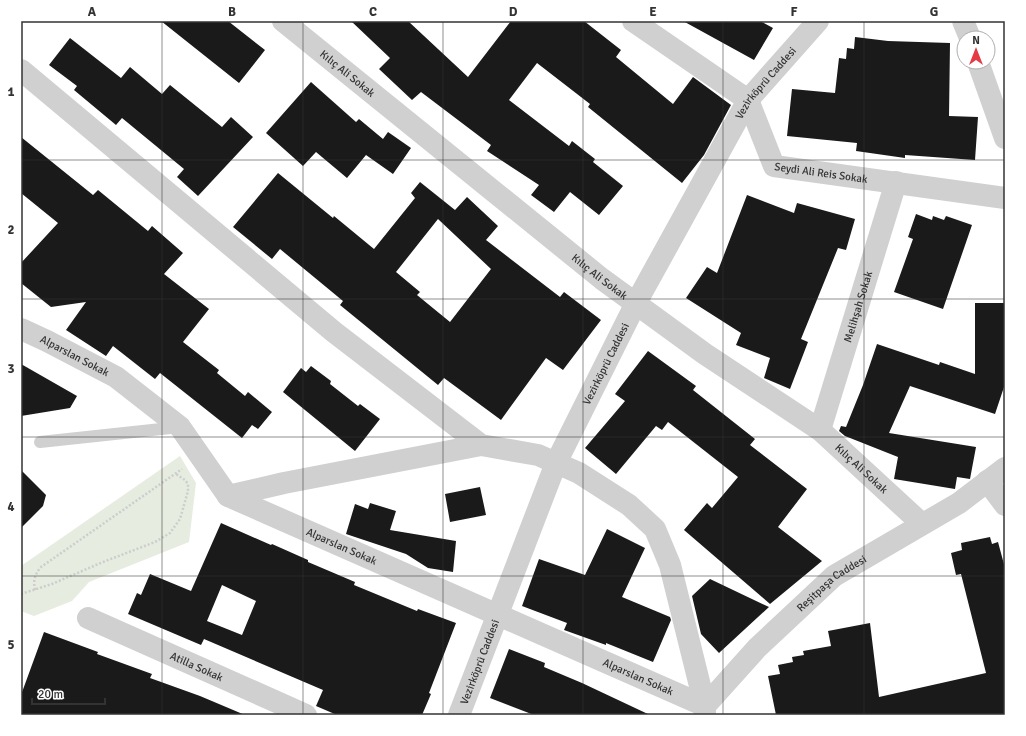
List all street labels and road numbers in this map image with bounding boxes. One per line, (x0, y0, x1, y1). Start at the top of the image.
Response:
street label: Vezirköprü Caddesi (733, 44, 799, 121)
street label: Kılıç Ali Sokak (317, 47, 378, 100)
street label: Seydi Ali Reis Sokak (774, 160, 869, 186)
street label: Kılıç Ali Sokak (569, 251, 630, 303)
street label: Melihşah Sokak (841, 269, 875, 344)
street label: Vezirköprü Caddesi (580, 321, 632, 407)
street label: Alparslan Sokak (38, 333, 112, 379)
street label: Kılıç Ali Sokak (832, 441, 891, 496)
street label: Alparslan Sokak (304, 525, 379, 568)
street label: Reşitpaşa Caddesi (794, 553, 869, 614)
street label: Vezirköprü Caddesi (458, 618, 502, 706)
street label: Atilla Sokak (168, 649, 225, 684)
street label: Alparslan Sokak (601, 656, 676, 699)

